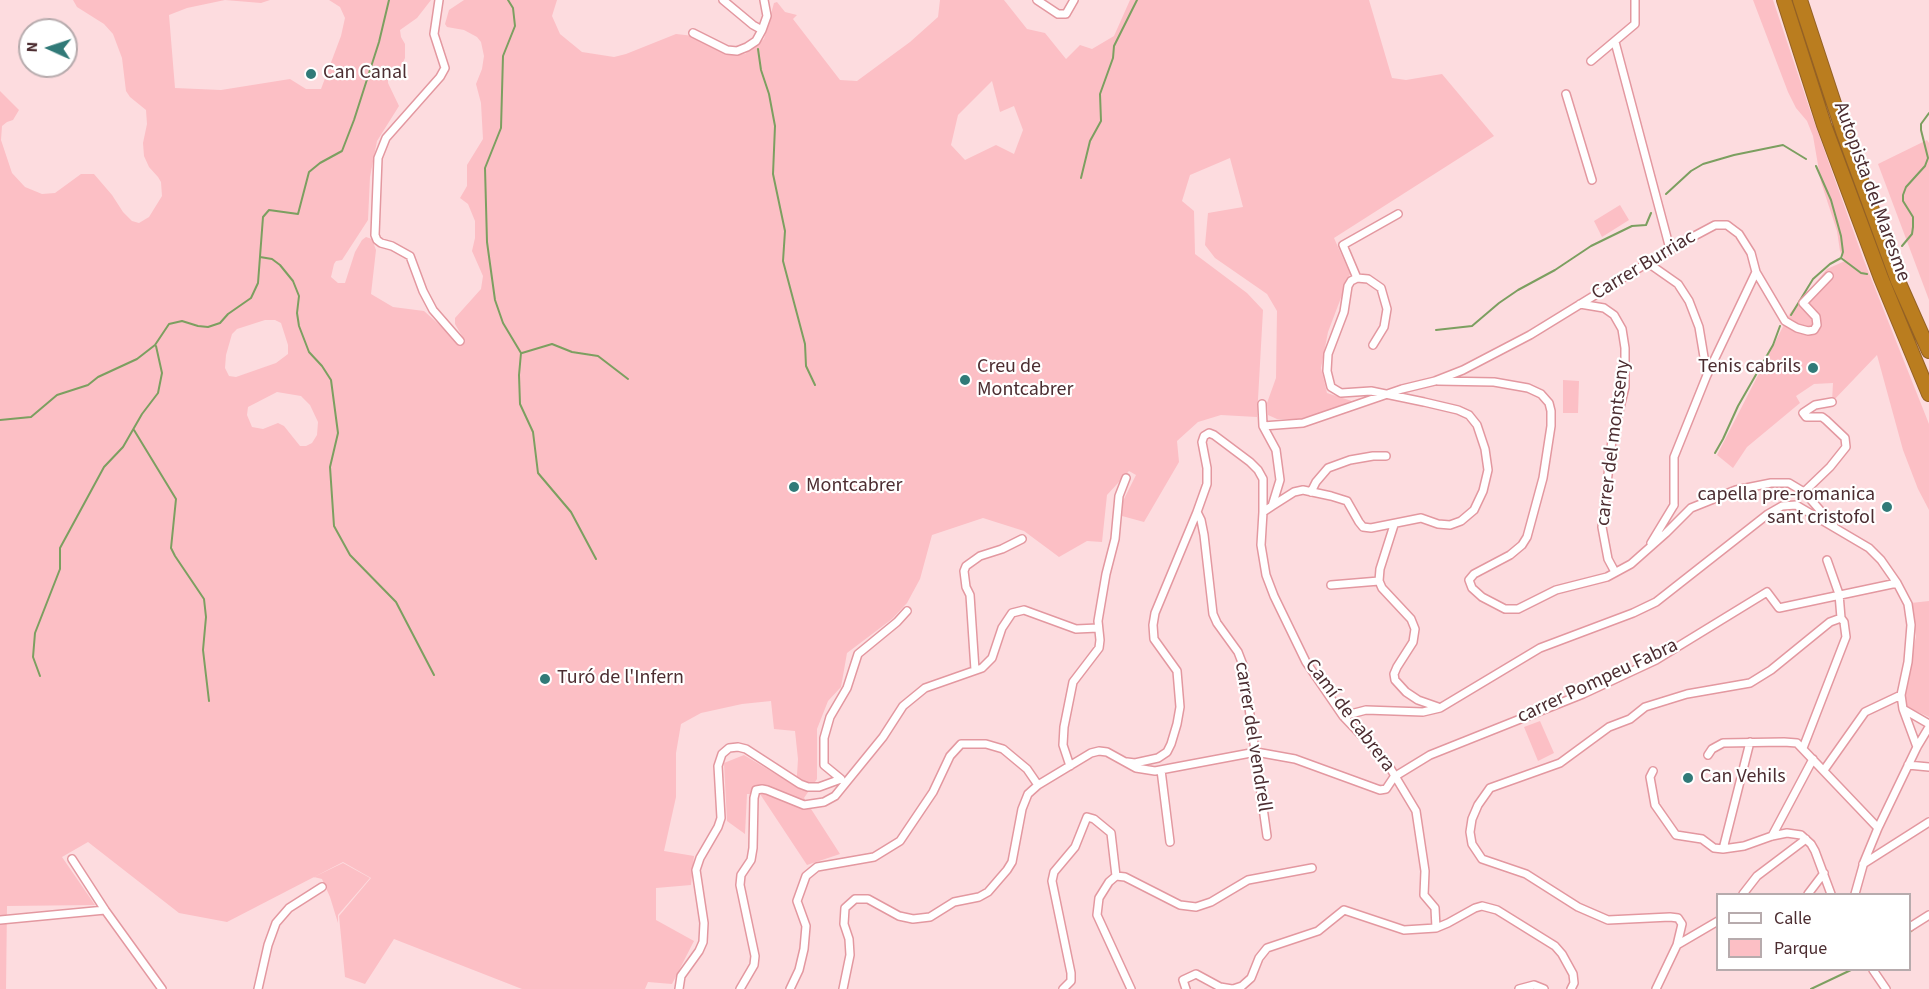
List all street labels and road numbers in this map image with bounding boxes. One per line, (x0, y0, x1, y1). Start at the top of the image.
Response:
street label: Autopista del Maresme (1827, 99, 1915, 285)
street label: Carrer Burriac (1588, 226, 1700, 306)
street label: carrer del montseny (1592, 359, 1636, 527)
street label: carrer Pompeu Fabra (1514, 634, 1682, 730)
street label: Camí de cabrera (1299, 655, 1399, 777)
street label: carrer del vendrell (1228, 660, 1276, 814)

